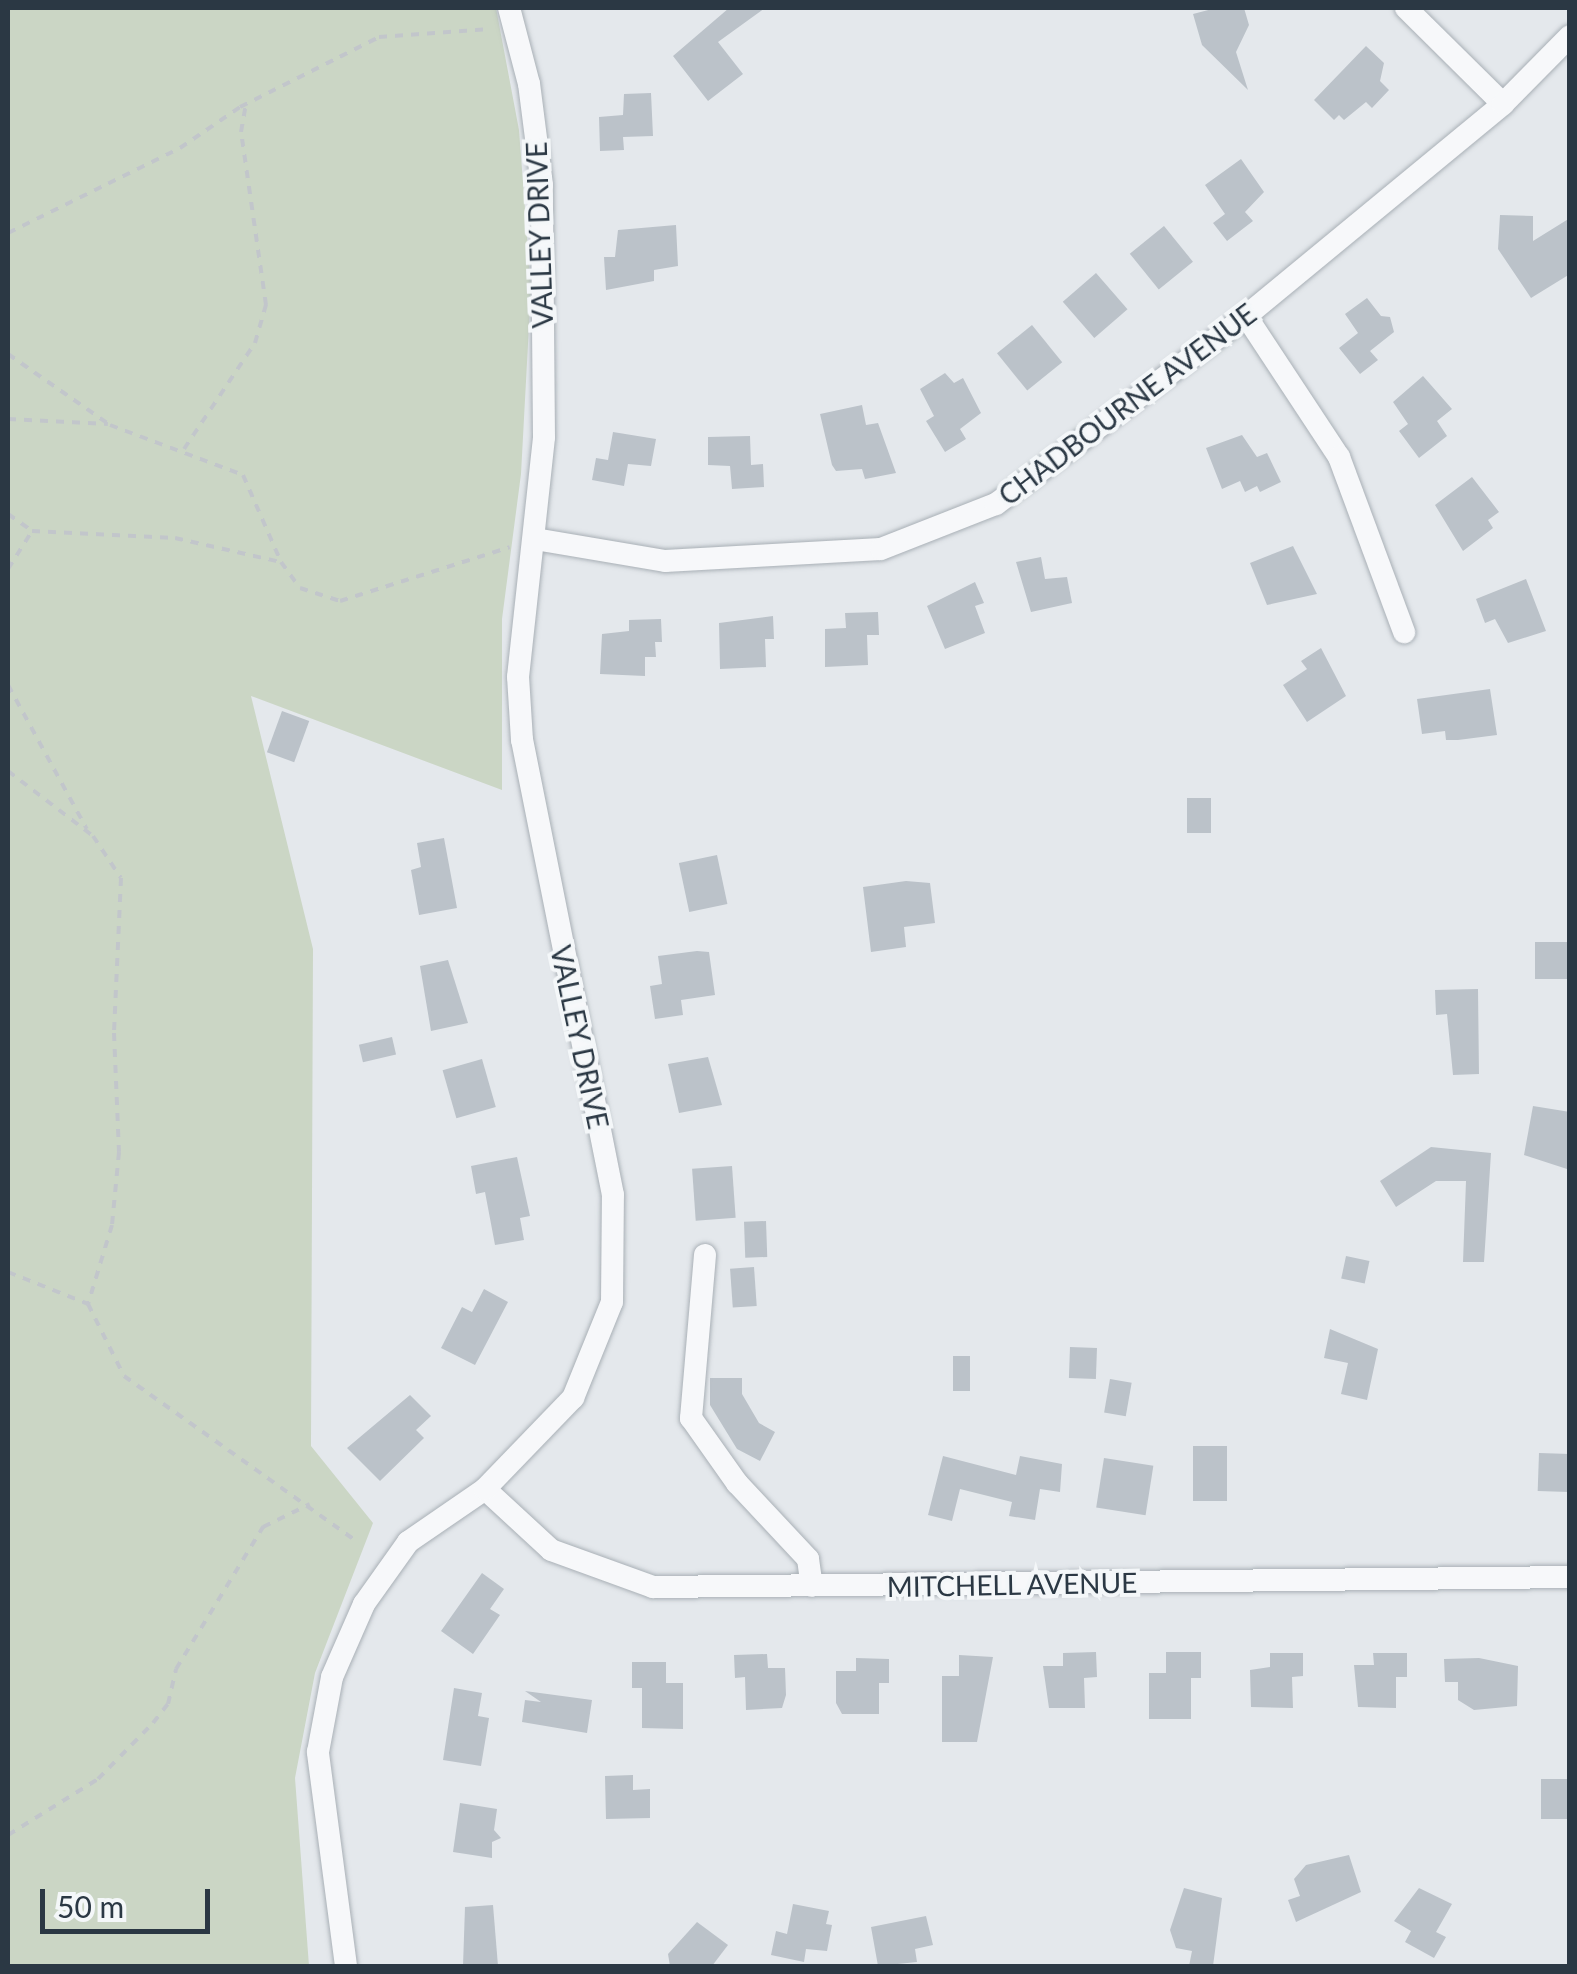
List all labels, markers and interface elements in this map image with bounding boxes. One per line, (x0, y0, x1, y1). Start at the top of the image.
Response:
street label: VALLEY DRIVE (519, 141, 559, 329)
street label: CHADBOURNE AVENUE (991, 296, 1263, 512)
street label: VALLEY DRIVE (544, 942, 616, 1132)
street label: MITCHELL AVENUE (886, 1565, 1138, 1603)
scale bar (45, 1869, 215, 1931)
text: 50 m (57, 1888, 124, 1924)

